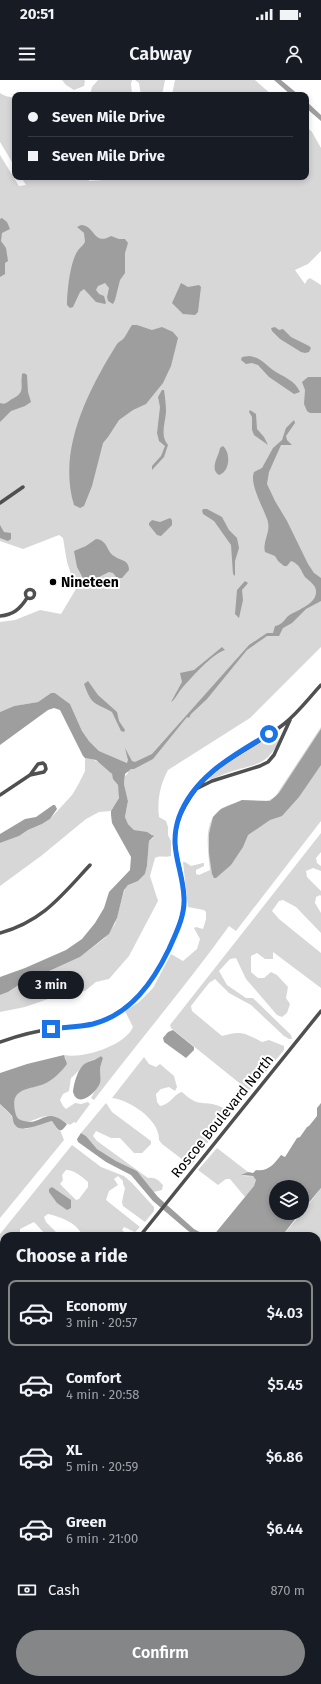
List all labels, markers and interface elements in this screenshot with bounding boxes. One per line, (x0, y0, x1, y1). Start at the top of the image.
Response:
text: 20:51 (20, 5, 54, 23)
icon: menu (16, 43, 38, 65)
text: Cabway (129, 43, 192, 65)
icon: person (283, 43, 305, 65)
text: Seven Mile Drive (52, 108, 165, 126)
text: Seven Mile Drive (52, 147, 165, 165)
place label: Nineteen (61, 574, 119, 591)
marker: Nineteen (48, 577, 58, 587)
route start (260, 725, 278, 743)
callout: 3 min (18, 971, 84, 999)
text: 3 min (35, 977, 67, 992)
route end (42, 1020, 60, 1038)
street label: Roscoe Boulevard North (168, 1051, 277, 1181)
map controls (269, 1180, 309, 1220)
button: layers (269, 1180, 309, 1220)
text: Choose a ride (16, 1245, 128, 1267)
icon: car (18, 1295, 54, 1331)
text: Economy (66, 1297, 127, 1315)
text: $4.03 (267, 1304, 303, 1322)
text: 3 min · 20:57 (66, 1315, 137, 1330)
icon: car (18, 1367, 54, 1403)
text: Comfort (66, 1369, 122, 1387)
text: $5.45 (268, 1376, 303, 1394)
text: 4 min · 20:58 (66, 1387, 139, 1402)
icon: car (18, 1439, 54, 1475)
text: XL (66, 1441, 82, 1459)
text: $6.86 (266, 1448, 303, 1466)
text: 5 min · 20:59 (66, 1459, 138, 1474)
icon: car (18, 1511, 54, 1547)
text: Green (66, 1513, 106, 1531)
text: $6.44 (267, 1520, 303, 1538)
text: 6 min · 21:00 (66, 1531, 138, 1546)
icon: cash (16, 1579, 38, 1601)
text: Cash (48, 1581, 80, 1599)
text: 870 m (271, 1583, 305, 1598)
button: Confirm (16, 1630, 305, 1676)

